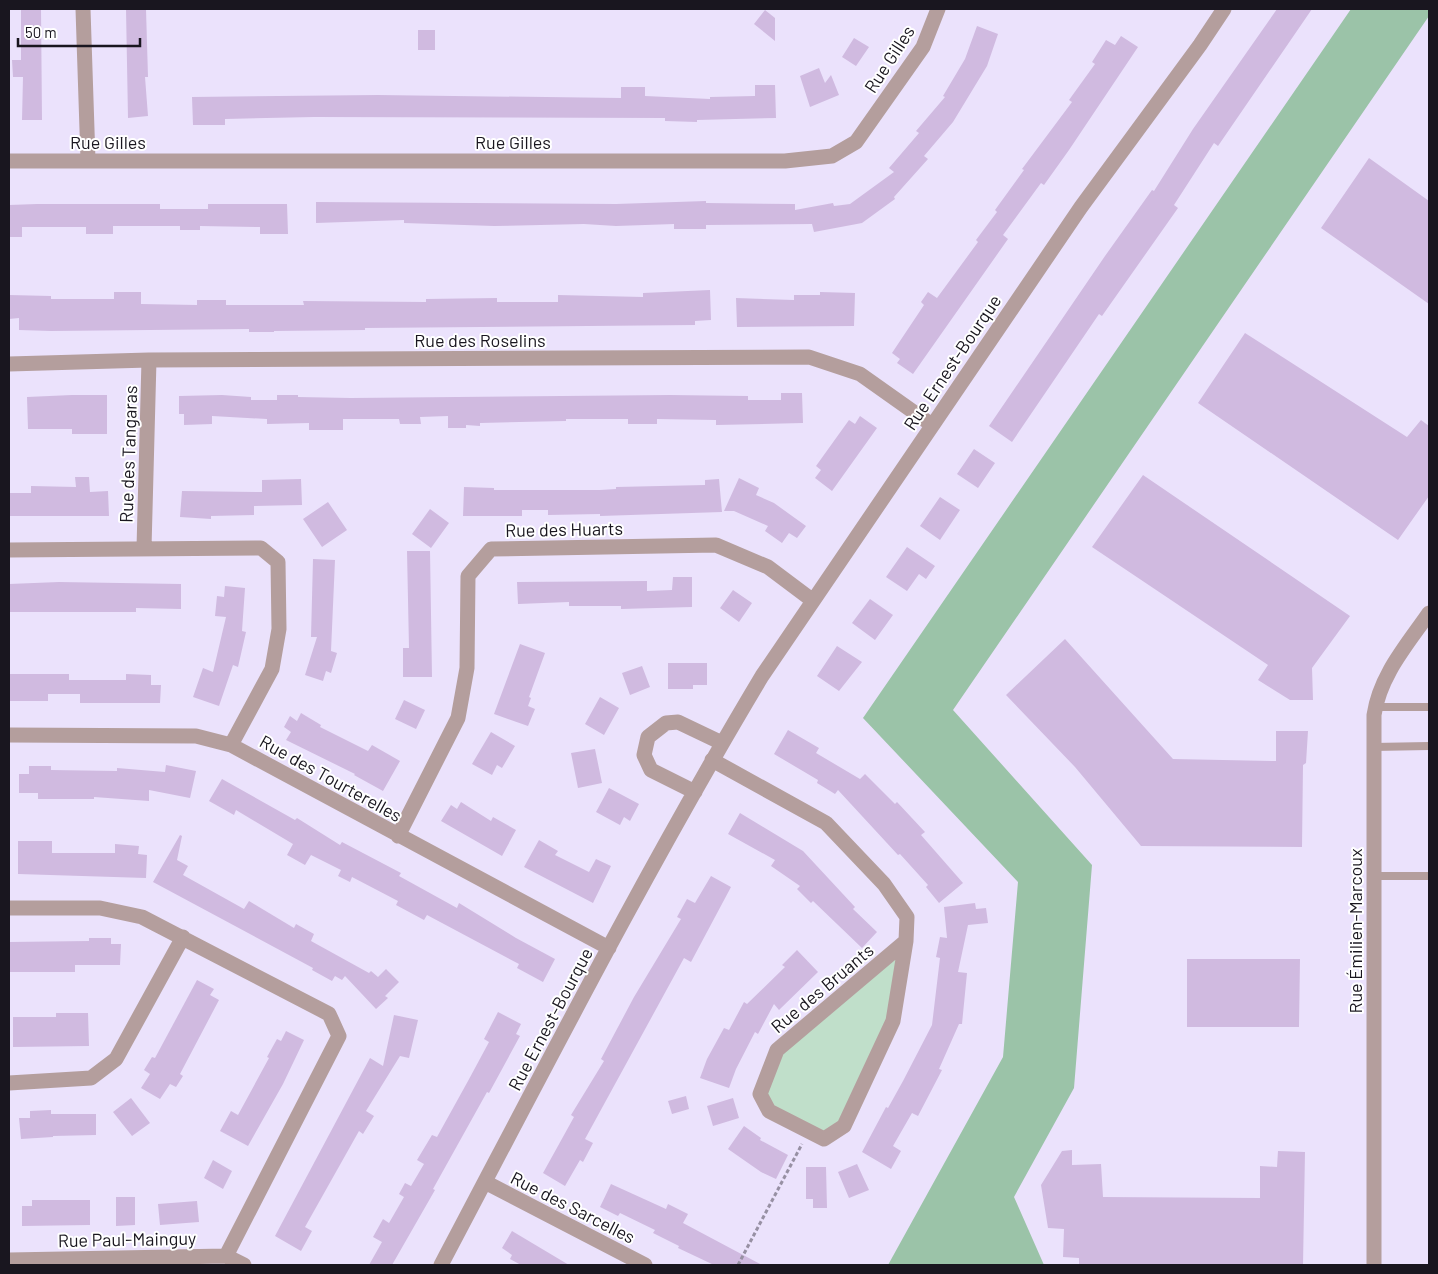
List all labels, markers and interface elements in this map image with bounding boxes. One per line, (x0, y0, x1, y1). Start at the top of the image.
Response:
scale bar (18, 15, 140, 47)
street label: Rue Gilles (859, 21, 919, 97)
text: 50 m (25, 23, 57, 41)
street label: Rue Gilles (70, 131, 146, 153)
street label: Rue Gilles (475, 131, 551, 153)
street label: Rue Ernest-Bourque (899, 290, 1005, 434)
street label: Rue des Roselins (414, 329, 546, 351)
street label: Rue des Tangaras (115, 385, 141, 523)
street label: Rue des Huarts (505, 517, 623, 541)
street label: Rue des Tourterelles (256, 730, 406, 826)
street label: Rue Émilien-Marcoux (1344, 848, 1366, 1014)
street label: Rue des Bruants (766, 939, 878, 1037)
street label: Rue Ernest-Bourque (503, 944, 597, 1094)
street label: Rue des Sarcelles (507, 1166, 639, 1248)
street label: Rue Paul-Mainguy (58, 1227, 196, 1251)

